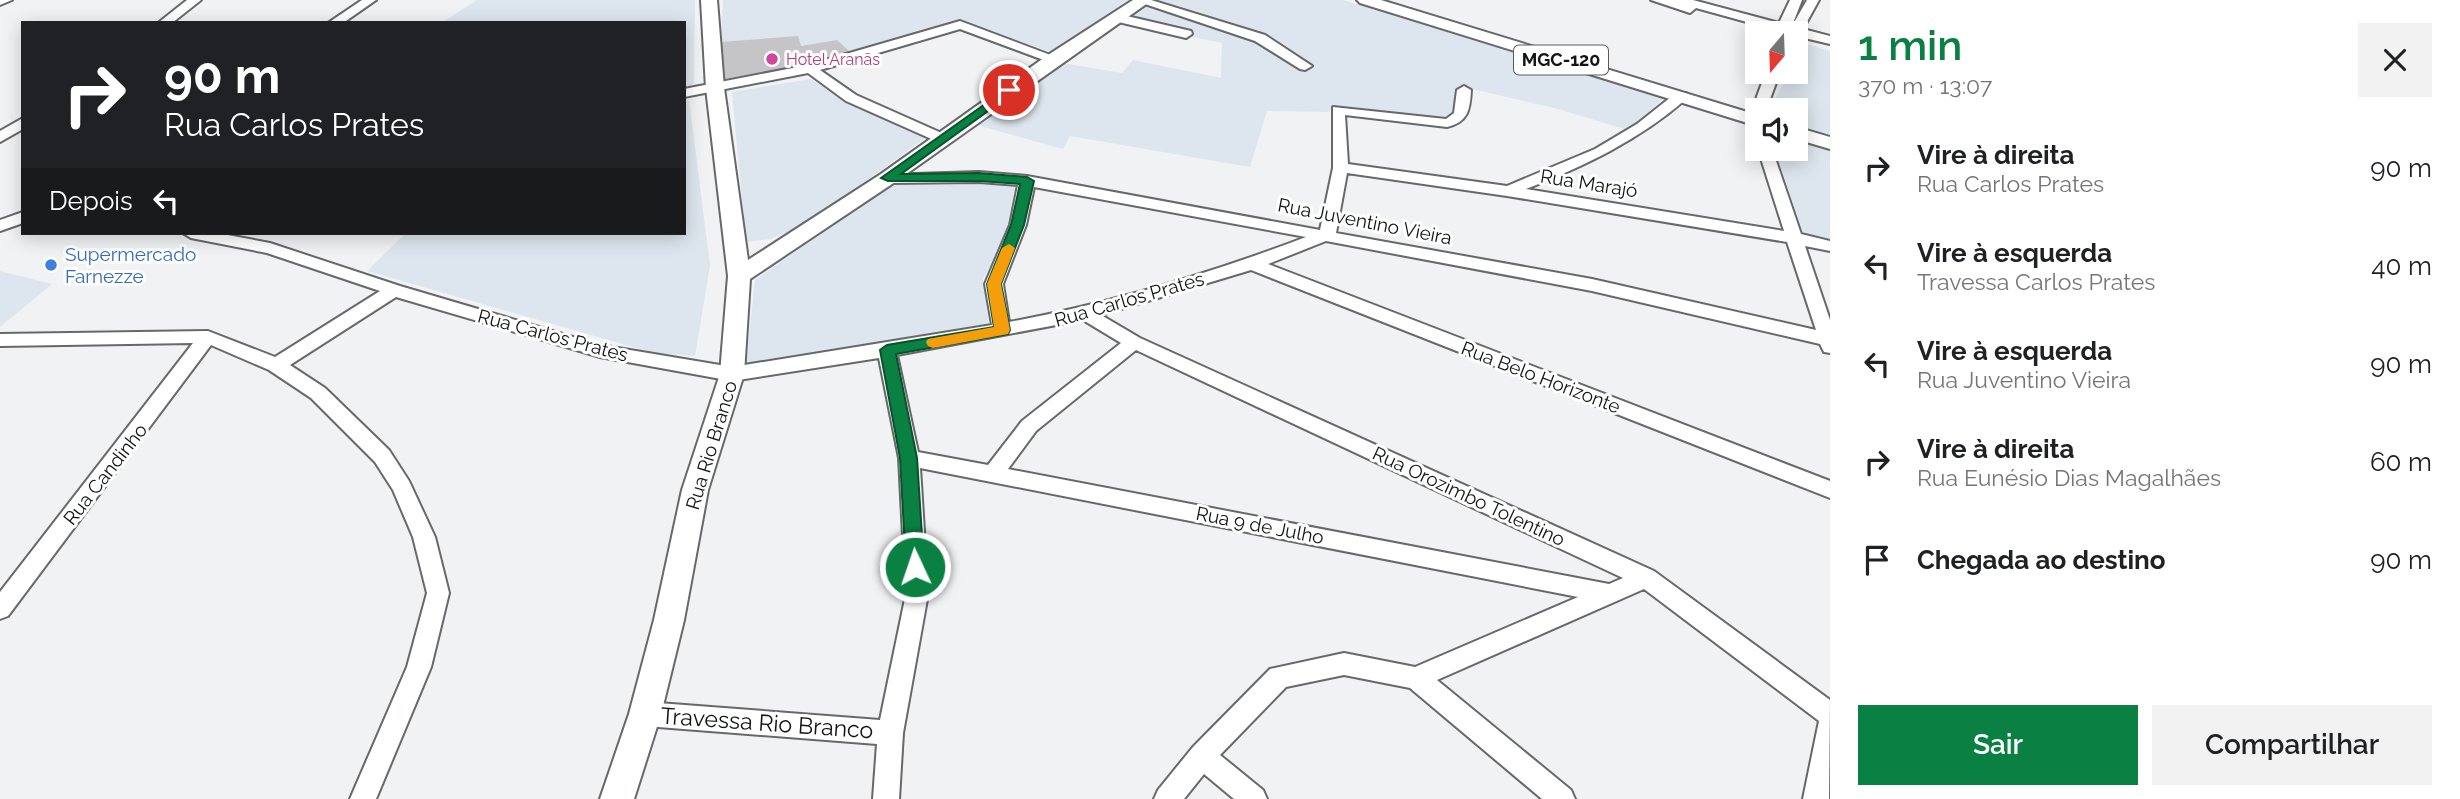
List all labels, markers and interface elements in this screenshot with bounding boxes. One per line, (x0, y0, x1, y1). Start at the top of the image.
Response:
north arrow (1745, 21, 1808, 84)
map controls (1745, 21, 1808, 161)
text: 1 min (1858, 21, 1962, 70)
button: close (2358, 23, 2432, 97)
road number: MGC-120 (1514, 46, 1608, 74)
text: 90 m (164, 47, 280, 104)
icon: right (49, 49, 140, 140)
place label: Hotel Aranãs (786, 50, 880, 69)
marker: Hotel Aranãs (764, 51, 780, 67)
pin (979, 60, 1039, 120)
icon: arrive (990, 71, 1028, 109)
text: 370 m · 13:07 (1858, 72, 1992, 99)
button: sound (1745, 98, 1808, 161)
text: Rua Carlos Prates (164, 106, 424, 143)
text: Vire à direita (1917, 140, 2074, 170)
icon: right (1858, 149, 1896, 187)
text: 90 m (2370, 153, 2432, 183)
street label: Rua Marajó (1539, 164, 1639, 202)
text: Rua Carlos Prates (1917, 170, 2104, 197)
icon: left (147, 182, 185, 220)
text: Depois (49, 186, 133, 216)
street label: Rua Juventino Vieira (1276, 193, 1454, 249)
text: Vire à esquerda (1917, 238, 2112, 268)
place label: Supermercado Farnezze (65, 243, 196, 287)
icon: left (1858, 247, 1896, 285)
text: 40 m (2371, 251, 2432, 281)
marker: Supermercado Farnezze (43, 257, 59, 273)
street label: Rua Carlos Prates (1052, 267, 1206, 331)
text: Travessa Carlos Prates (1917, 268, 2155, 295)
street label: Rua Carlos Prates (476, 304, 630, 366)
text: Vire à esquerda (1917, 336, 2112, 366)
street label: Rua Belo Horizonte (1458, 337, 1624, 417)
icon: left (1858, 345, 1896, 383)
text: 90 m (2370, 349, 2432, 379)
text: Rua Juventino Vieira (1917, 366, 2131, 393)
street label: Rua Rio Branco (681, 378, 741, 512)
street label: Rua Candinho (59, 419, 151, 529)
text: Vire à direita (1917, 434, 2074, 464)
street label: Rua Orozimbo Tolentino (1369, 442, 1569, 550)
icon: right (1858, 443, 1896, 481)
text: 60 m (2370, 447, 2432, 477)
text: Rua Eunésio Dias Magalhães (1917, 464, 2221, 491)
street label: Rua 9 de Julho (1194, 502, 1326, 548)
position arrow (878, 530, 952, 604)
icon: arrive (1858, 541, 1896, 579)
text: Chegada ao destino (1917, 545, 2166, 575)
text: 90 m (2370, 545, 2432, 575)
street label: Travessa Rio Branco (660, 702, 874, 743)
button: Sair (1858, 705, 2138, 785)
button: Compartilhar (2152, 705, 2432, 785)

